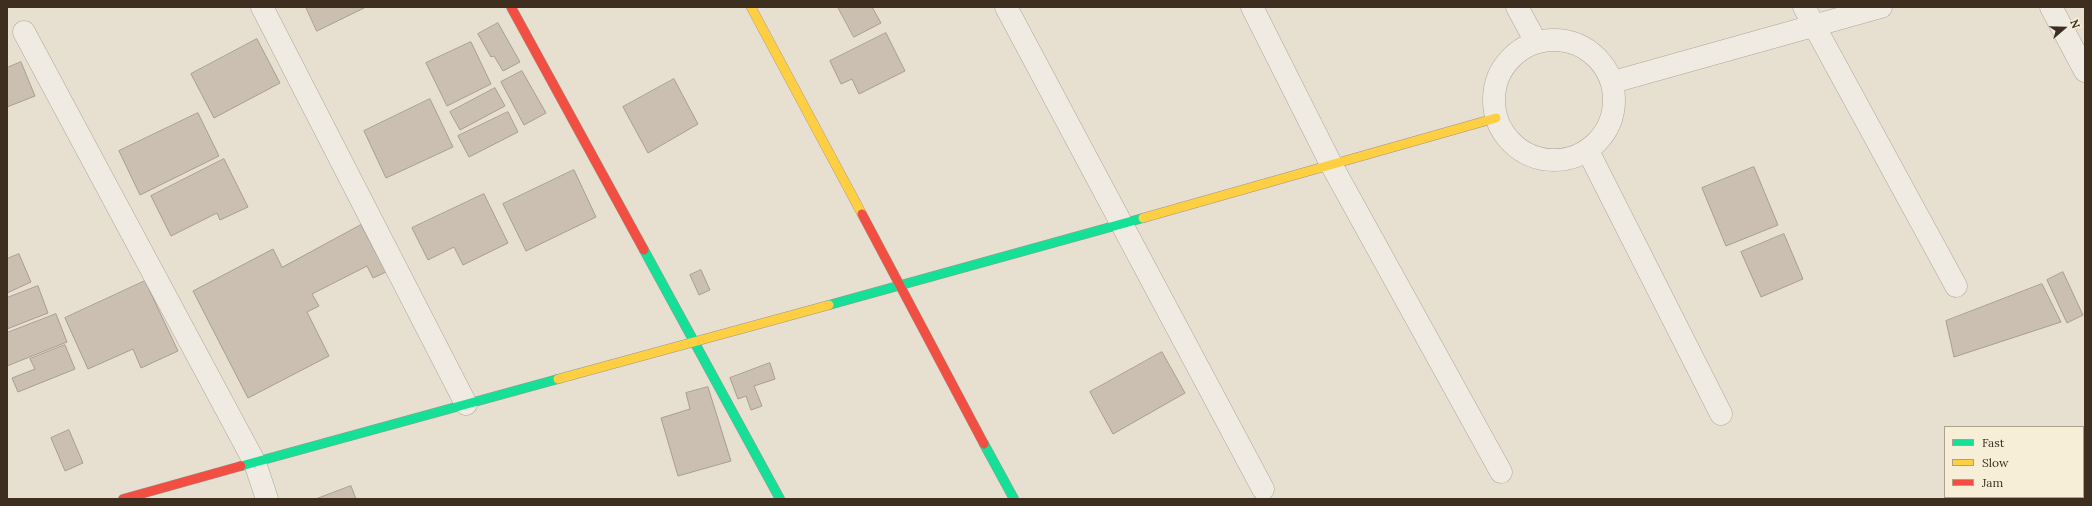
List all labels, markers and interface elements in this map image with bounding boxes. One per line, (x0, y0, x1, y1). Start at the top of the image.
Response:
north arrow (2044, 8, 2084, 48)
text: N (2067, 17, 2083, 30)
legend (1944, 426, 2084, 498)
text: Fast (1982, 435, 2005, 450)
text: Slow (1982, 455, 2009, 470)
text: Jam (1982, 475, 2003, 490)

